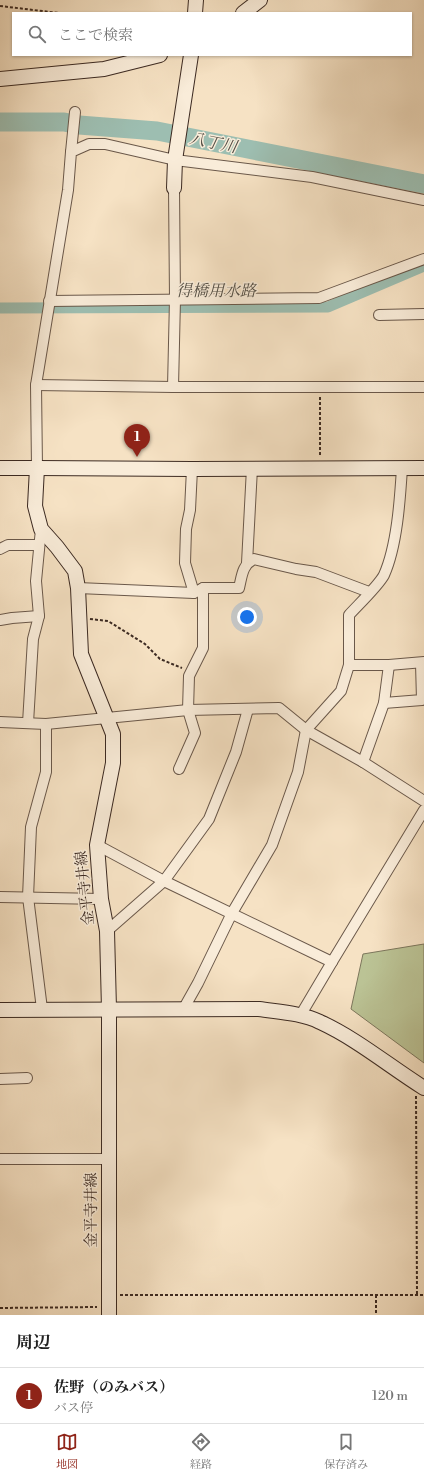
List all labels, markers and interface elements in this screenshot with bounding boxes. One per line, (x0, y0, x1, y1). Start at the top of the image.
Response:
search box (12, 12, 412, 56)
icon: search (26, 23, 48, 45)
text: ここで検索 (58, 26, 133, 45)
water label: 八丁川 (188, 129, 240, 158)
water label: 得橋用水路 (176, 281, 257, 301)
pin: 1 (124, 424, 150, 457)
your location (237, 607, 257, 627)
street label: 金平寺井線 (72, 850, 98, 926)
street label: 金平寺井線 (82, 1172, 101, 1248)
text: 周辺 (16, 1332, 50, 1354)
text: 佐野（のみバス） (54, 1378, 174, 1397)
text: 1 (26, 1388, 32, 1404)
text: 120 m (372, 1388, 408, 1404)
text: バス停 (54, 1400, 93, 1416)
tab: 地図 (56, 1431, 78, 1472)
tab: 経路 (190, 1431, 212, 1472)
tab: 保存済み (324, 1431, 368, 1472)

